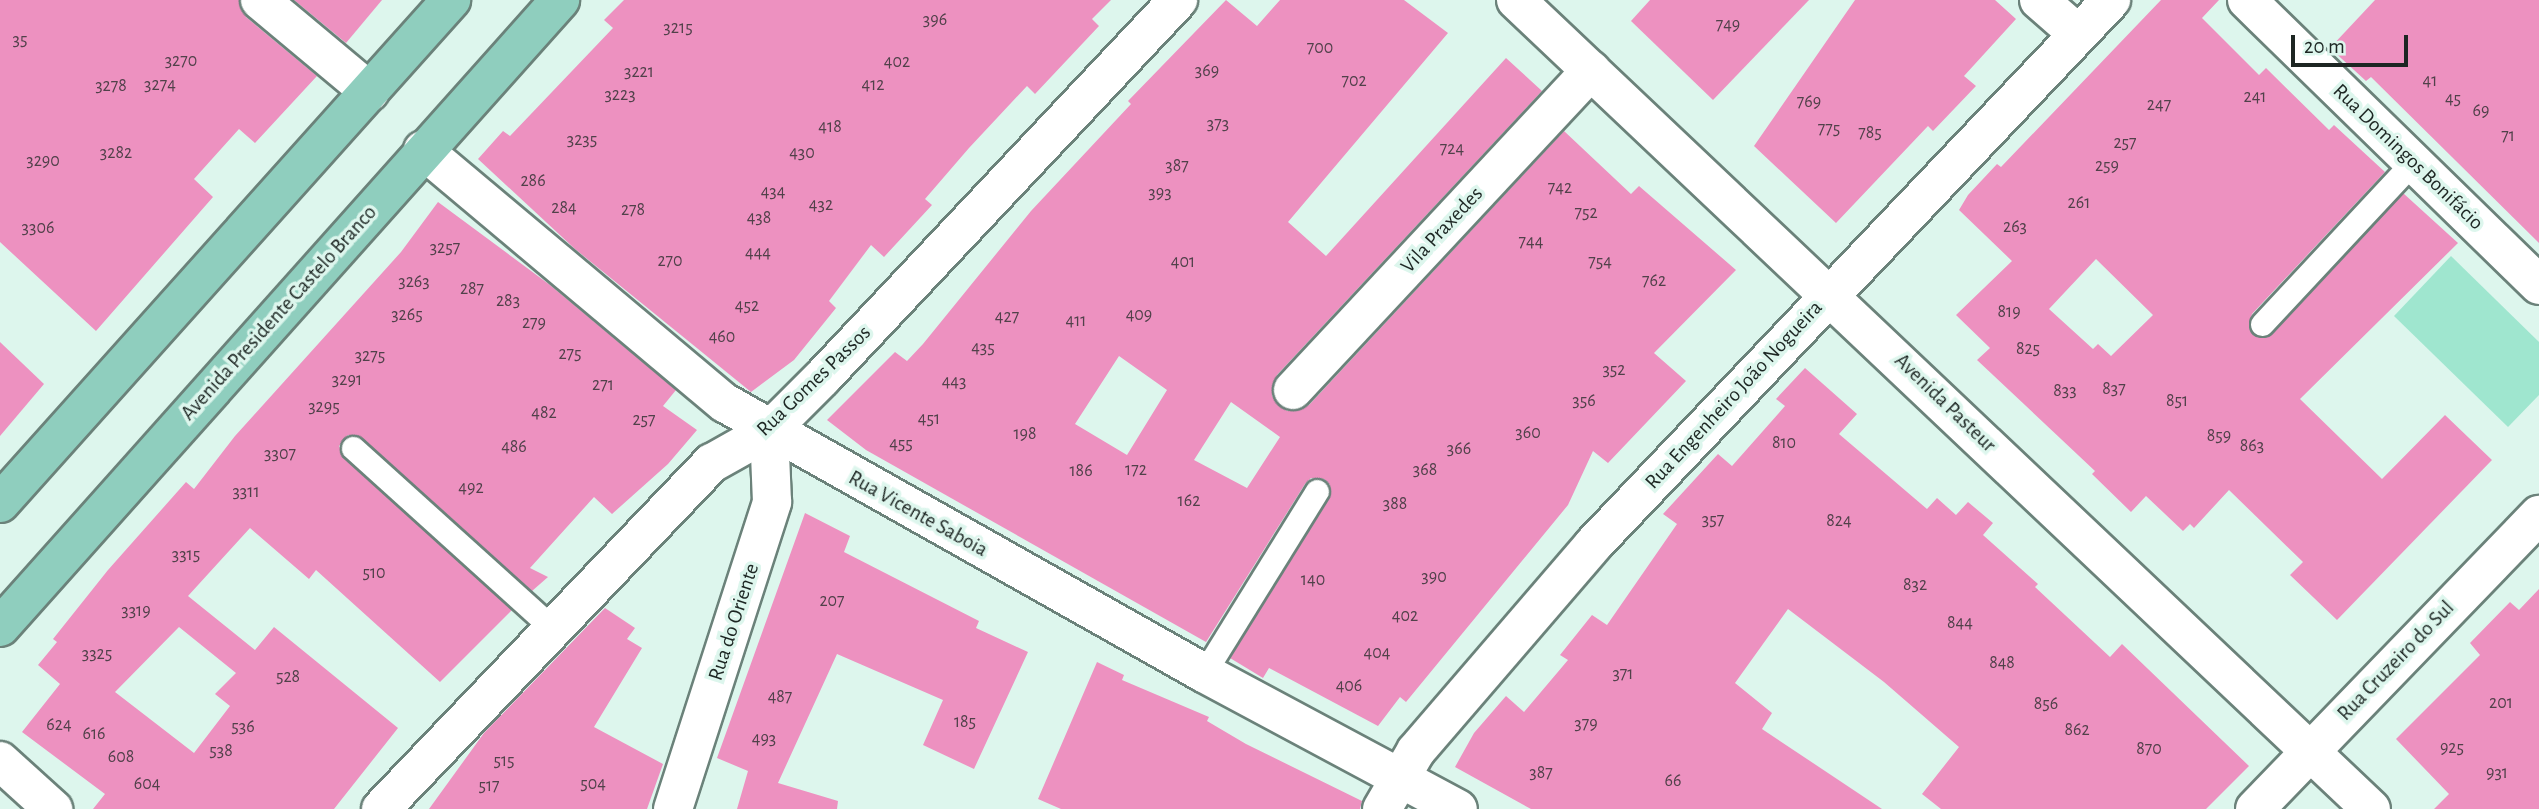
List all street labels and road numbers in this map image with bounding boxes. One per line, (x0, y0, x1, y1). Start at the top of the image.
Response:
street label: Rua Domingos Bonifácio (2327, 79, 2489, 235)
street label: Vila Praxedes (1396, 182, 1488, 278)
street label: Avenida Presidente Castelo Branco (176, 200, 382, 426)
street label: Rua Engenheiro João Nogueira (1640, 295, 1828, 495)
street label: Rua Gomes Passos (752, 320, 876, 442)
street label: Avenida Pasteur (1889, 348, 2001, 458)
street label: Rua Vicente Saboia (844, 465, 992, 563)
street label: Rua do Oriente (703, 560, 765, 684)
street label: Rua Cruzeiro do Sul (2332, 596, 2460, 726)

